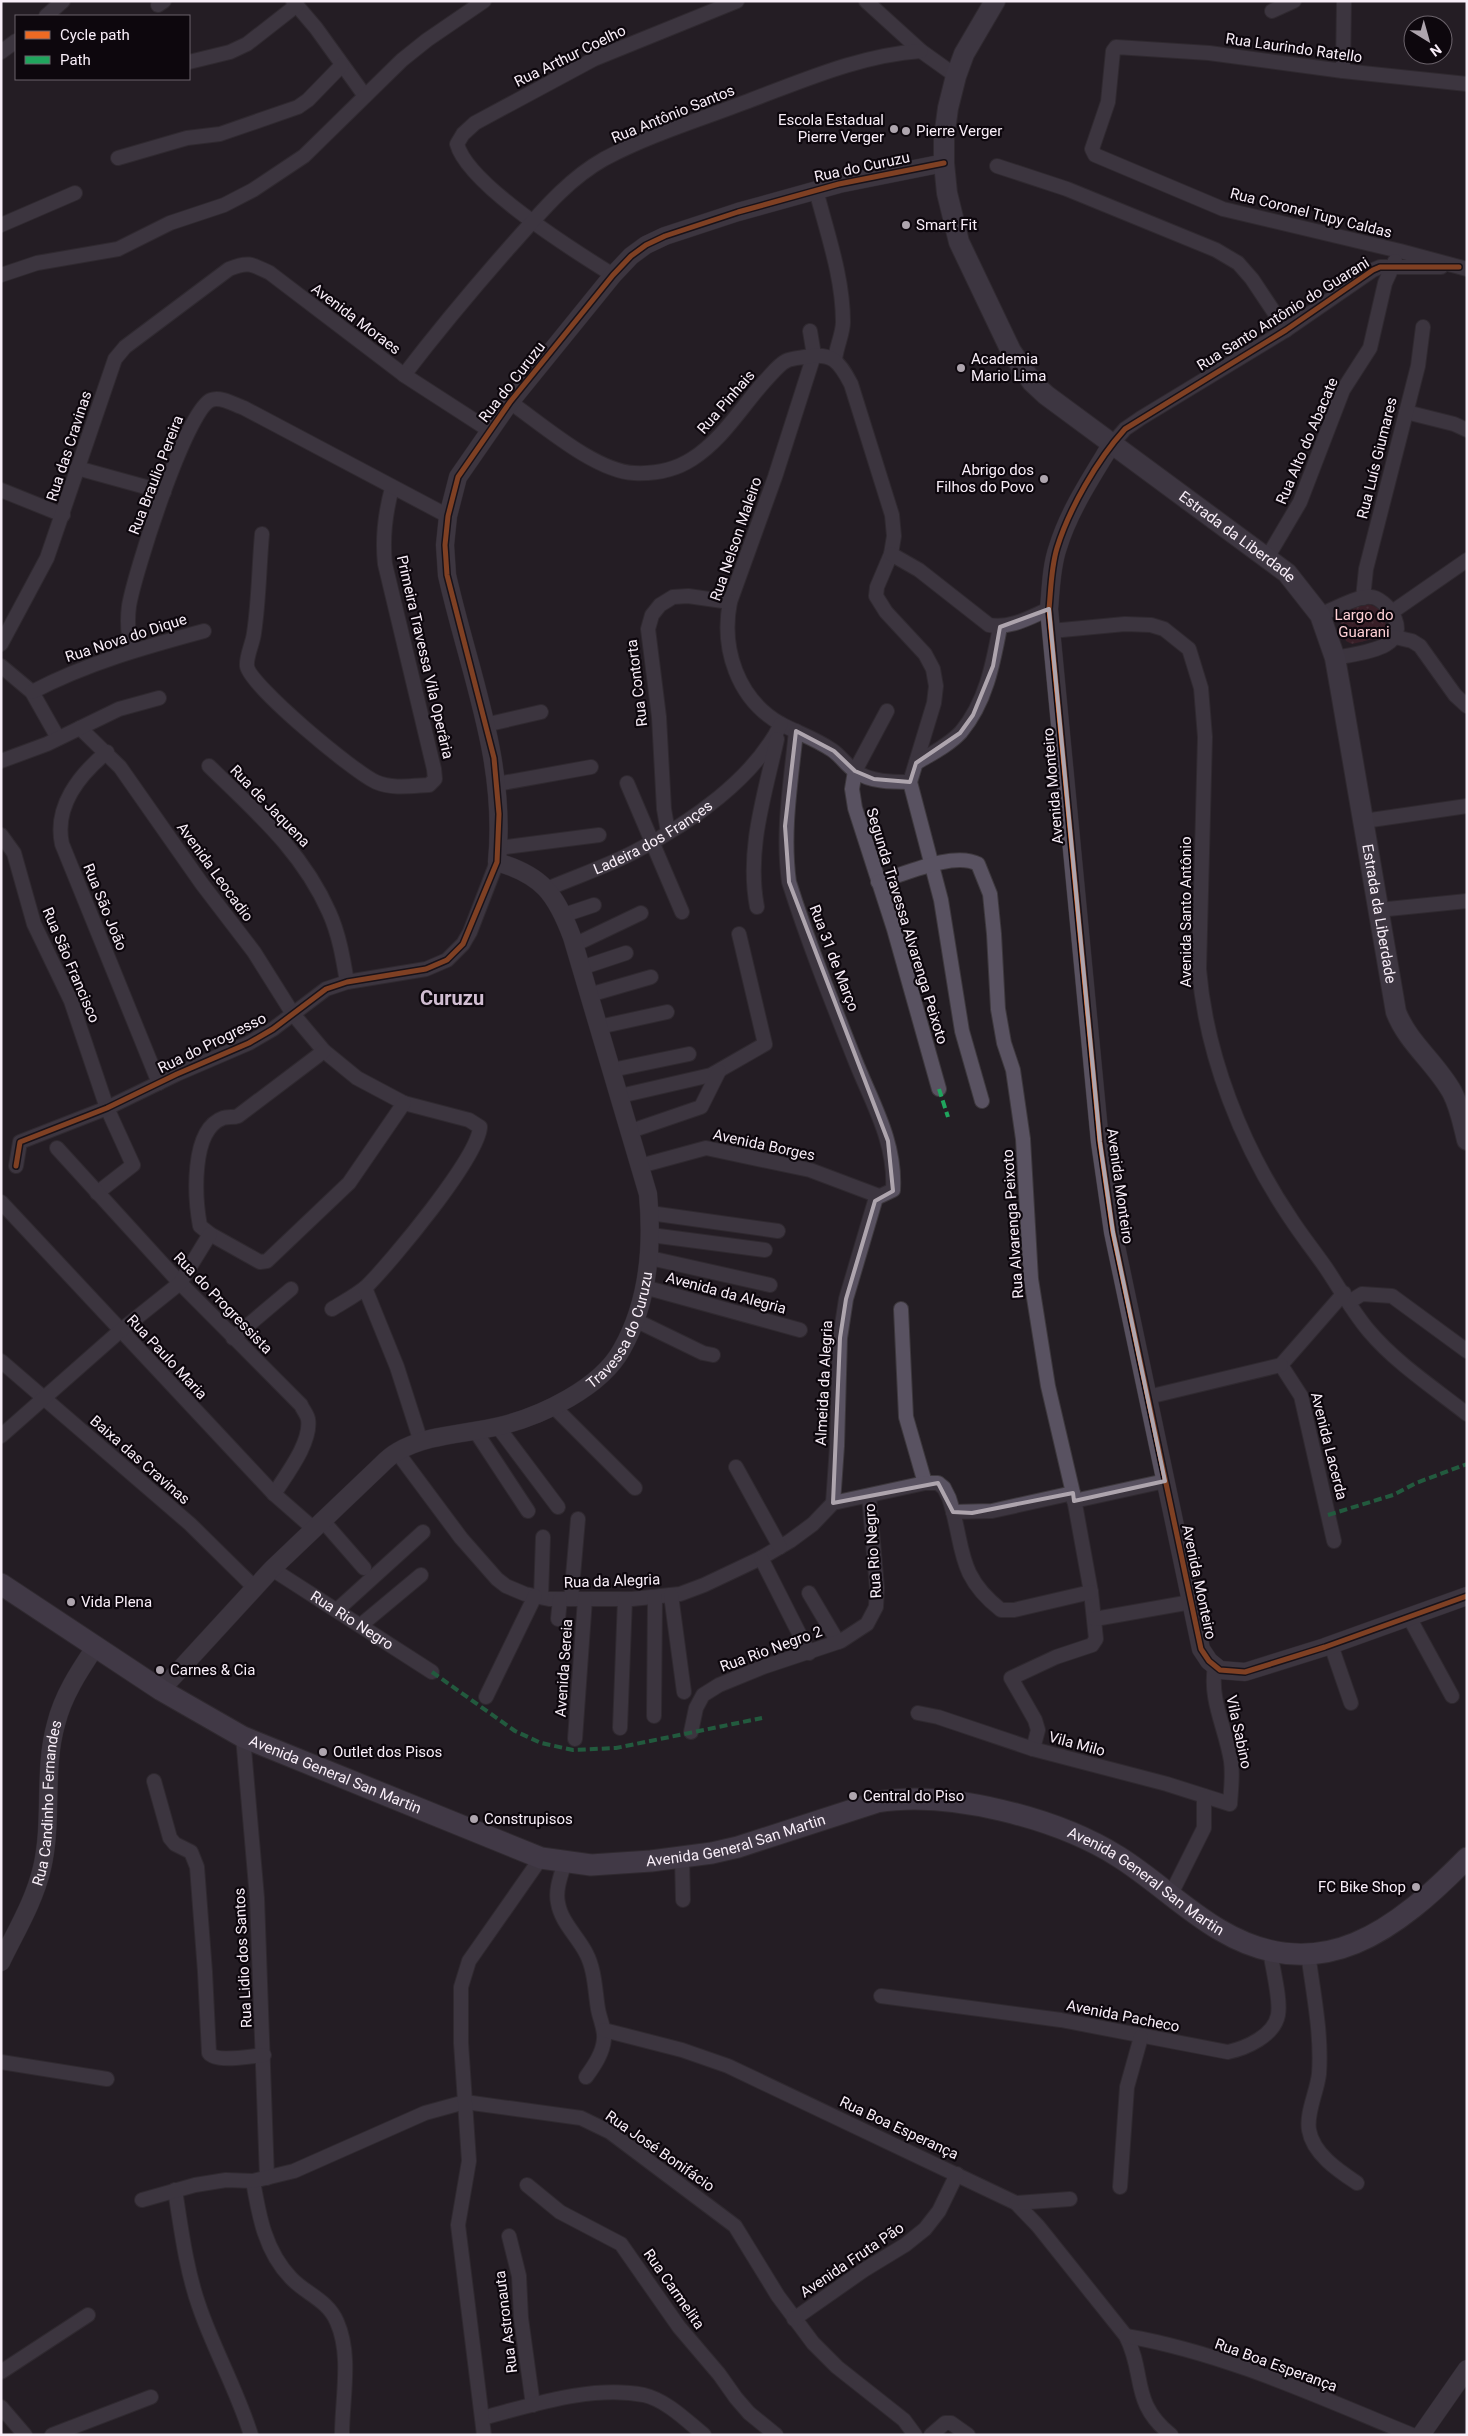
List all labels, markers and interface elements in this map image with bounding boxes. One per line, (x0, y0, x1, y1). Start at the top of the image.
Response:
legend (15, 15, 190, 80)
north arrow (1403, 15, 1453, 65)
street label: Rua Arthur Coelho (511, 21, 629, 91)
text: Cycle path (60, 26, 130, 44)
street label: Rua Laurindo Ratello (1225, 30, 1363, 66)
text: N (1427, 41, 1445, 60)
text: Path (60, 51, 91, 69)
street label: Rua Antônio Santos (609, 81, 737, 147)
place label: Escola Estadual Pierre Verger (778, 111, 884, 146)
place label: Pierre Verger (916, 122, 1002, 140)
marker: Escola Estadual Pierre Verger (888, 123, 900, 135)
marker: Pierre Verger (900, 125, 912, 137)
street label: Rua do Curuzu (813, 148, 911, 186)
street label: Rua Coronel Tupy Caldas (1228, 184, 1394, 242)
place label: Smart Fit (916, 216, 977, 234)
marker: Smart Fit (900, 219, 912, 231)
street label: Rua Santo Antônio do Guarani (1194, 253, 1372, 375)
street label: Avenida Moraes (308, 280, 404, 358)
street label: Rua do Curuzu (475, 338, 549, 426)
place label: Academia Mario Lima (971, 350, 1046, 385)
marker: Academia Mario Lima (955, 362, 967, 374)
street label: Rua Pinhais (693, 366, 759, 438)
street label: Rua Alto do Abacate (1272, 375, 1342, 507)
street label: Rua das Cravinas (43, 388, 95, 504)
street label: Rua Luís Giumares (1353, 395, 1401, 521)
street label: Rua Braulio Pereira (125, 413, 187, 537)
place label: Abrigo dos Filhos do Povo (936, 461, 1034, 496)
marker: Abrigo dos Filhos do Povo (1038, 473, 1050, 485)
street label: Rua Nelson Maleiro (706, 475, 766, 603)
street label: Estrada da Liberdade (1175, 487, 1300, 586)
street label: Primeira Travessa Vila Operâria (393, 553, 457, 761)
park label: Largo do Guarani (1335, 606, 1393, 641)
street label: Rua Nova do Dique (63, 610, 189, 666)
street label: Rua Contorta (623, 638, 651, 728)
street label: Avenida Monteiro (1039, 727, 1067, 845)
street label: Rua de Jaquena (226, 761, 314, 851)
street label: Ladeira dos Françes (591, 797, 716, 878)
street label: Segunda Travessa Alvarenga Peixoto (862, 806, 952, 1046)
street label: Avenida Leocadio (173, 819, 257, 925)
street label: Avenida Santo Antônio (1177, 836, 1195, 988)
street label: Estrada da Liberdade (1358, 843, 1400, 985)
street label: Rua São João (79, 861, 131, 953)
street label: Rua 31 de Março (805, 902, 863, 1014)
street label: Rua São Francisco (39, 905, 103, 1025)
district label: Curuzu (420, 986, 484, 1010)
street label: Rua do Progresso (155, 1009, 269, 1077)
street label: Avenida Borges (711, 1125, 817, 1165)
street label: Avenida Monteiro (1103, 1127, 1137, 1245)
street label: Rua Alvarenga Peixoto (999, 1149, 1027, 1299)
street label: Rua do Progressista (170, 1248, 276, 1358)
street label: Avenida da Alegria (664, 1268, 788, 1318)
street label: Travessa do Curuzu (583, 1270, 656, 1392)
street label: Rua Paulo Maria (123, 1311, 211, 1403)
street label: Almeida da Alegria (812, 1320, 836, 1446)
street label: Avenida Lacerda (1307, 1390, 1351, 1502)
street label: Baixa das Cravinas (86, 1412, 194, 1508)
street label: Rua Rio Negro (861, 1503, 885, 1599)
street label: Avenida Monteiro (1178, 1523, 1220, 1641)
street label: Rua da Alegria (563, 1570, 661, 1592)
street label: Rua Rio Negro (307, 1587, 397, 1654)
place label: Vida Plena (81, 1593, 152, 1611)
marker: Vida Plena (65, 1596, 77, 1608)
street label: Avenida Sereia (552, 1618, 576, 1718)
street label: Rua Rio Negro 2 (718, 1622, 824, 1676)
place label: Carnes & Cia (170, 1661, 255, 1679)
marker: Carnes & Cia (154, 1664, 166, 1676)
street label: Vila Sabino (1222, 1694, 1256, 1770)
street label: Rua Candinho Fernandes (28, 1718, 66, 1888)
street label: Vila Milo (1047, 1728, 1107, 1760)
street label: Avenida General San Martin (246, 1731, 424, 1817)
place label: Outlet dos Pisos (333, 1743, 442, 1761)
marker: Outlet dos Pisos (317, 1746, 329, 1758)
place label: Central do Piso (863, 1787, 964, 1805)
marker: Central do Piso (847, 1790, 859, 1802)
place label: Construpisos (484, 1810, 573, 1828)
street label: Avenida General San Martin (646, 1810, 828, 1870)
marker: Construpisos (468, 1813, 480, 1825)
street label: Avenida General San Martin (1065, 1823, 1227, 1939)
place label: FC Bike Shop (1318, 1878, 1406, 1896)
marker: FC Bike Shop (1410, 1881, 1422, 1893)
street label: Rua Lidio dos Santos (230, 1887, 256, 2029)
street label: Avenida Pacheco (1065, 1996, 1181, 2036)
street label: Rua Boa Esperança (837, 2093, 961, 2163)
street label: Rua José Bonifácio (602, 2107, 718, 2195)
street label: Avenida Fruta Pão (797, 2219, 907, 2301)
street label: Rua Carmelita (640, 2245, 708, 2333)
street label: Rua Astronauta (491, 2270, 521, 2374)
street label: Rua Boa Esperança (1212, 2334, 1340, 2396)

